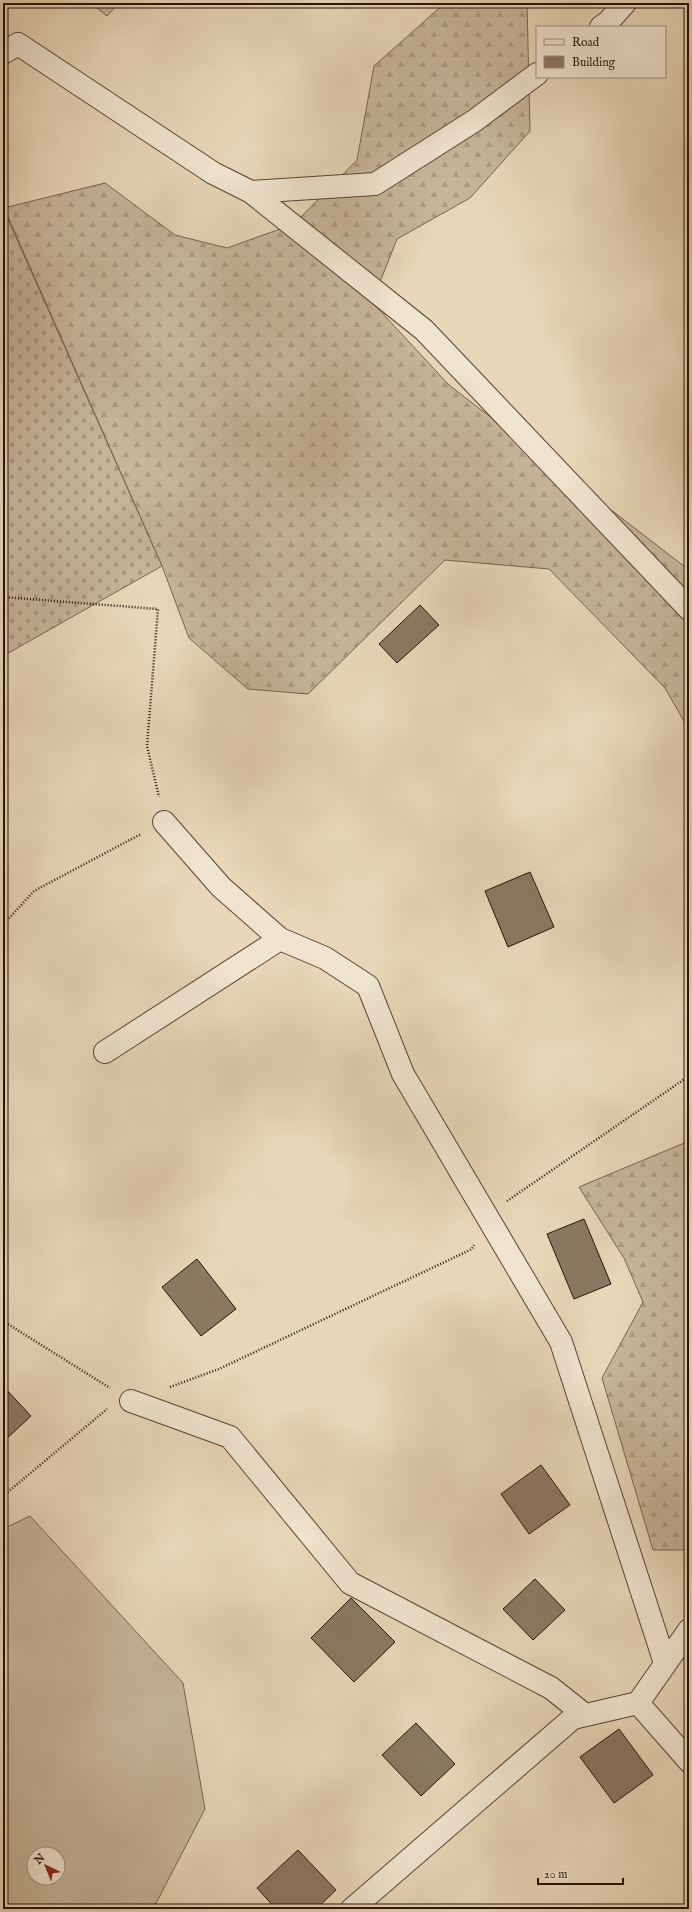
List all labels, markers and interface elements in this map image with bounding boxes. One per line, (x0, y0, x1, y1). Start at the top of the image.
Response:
legend (536, 26, 666, 78)
text: Road (572, 35, 600, 50)
text: Building (572, 55, 616, 70)
north arrow (26, 1846, 66, 1886)
text: N (31, 1851, 48, 1868)
scale bar (538, 1860, 623, 1886)
text: 20 m (544, 1867, 567, 1882)

